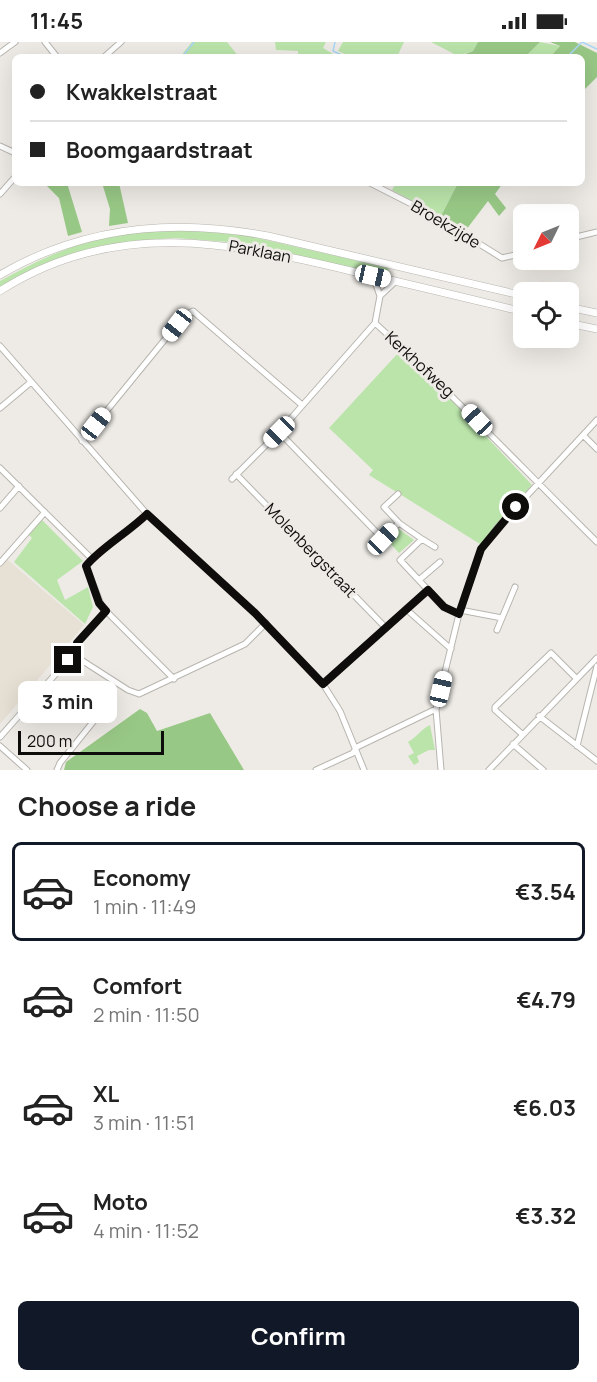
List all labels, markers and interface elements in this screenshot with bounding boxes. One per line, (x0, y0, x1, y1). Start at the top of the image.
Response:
text: 11:45 (30, 6, 83, 36)
text: Kwakkelstraat (66, 77, 218, 107)
text: Boomgaardstraat (66, 135, 253, 165)
street label: Broekzijde (407, 195, 485, 253)
north arrow (513, 204, 579, 270)
map controls (513, 204, 579, 348)
street label: Parklaan (227, 234, 293, 268)
car (353, 263, 393, 289)
button: locate (513, 282, 579, 348)
car (159, 305, 195, 345)
street label: Kerkhofweg (381, 326, 459, 402)
car (458, 401, 496, 439)
car (78, 404, 114, 444)
car (260, 413, 298, 451)
route start (502, 493, 529, 520)
street label: Molenbergstraat (260, 498, 362, 602)
car (364, 520, 402, 558)
route end (54, 646, 81, 673)
car (428, 669, 454, 709)
callout: 3 min (19, 681, 118, 723)
text: 3 min (42, 688, 93, 715)
scale bar (18, 728, 164, 756)
text: 200 m (27, 730, 72, 752)
text: Choose a ride (18, 787, 196, 824)
text: Economy (93, 863, 191, 893)
icon: car (21, 865, 75, 919)
text: €3.54 (515, 877, 576, 907)
text: 1 min · 11:49 (93, 893, 196, 920)
text: Comfort (93, 971, 182, 1001)
icon: car (21, 973, 75, 1027)
text: €4.79 (516, 985, 576, 1015)
text: 2 min · 11:50 (93, 1001, 200, 1028)
text: XL (93, 1079, 119, 1109)
icon: car (21, 1081, 75, 1135)
text: €6.03 (513, 1093, 576, 1123)
text: 3 min · 11:51 (93, 1109, 195, 1136)
text: Moto (93, 1187, 148, 1217)
icon: car (21, 1189, 75, 1243)
text: €3.32 (516, 1201, 576, 1231)
text: 4 min · 11:52 (93, 1217, 199, 1244)
button: Confirm (18, 1301, 579, 1370)

